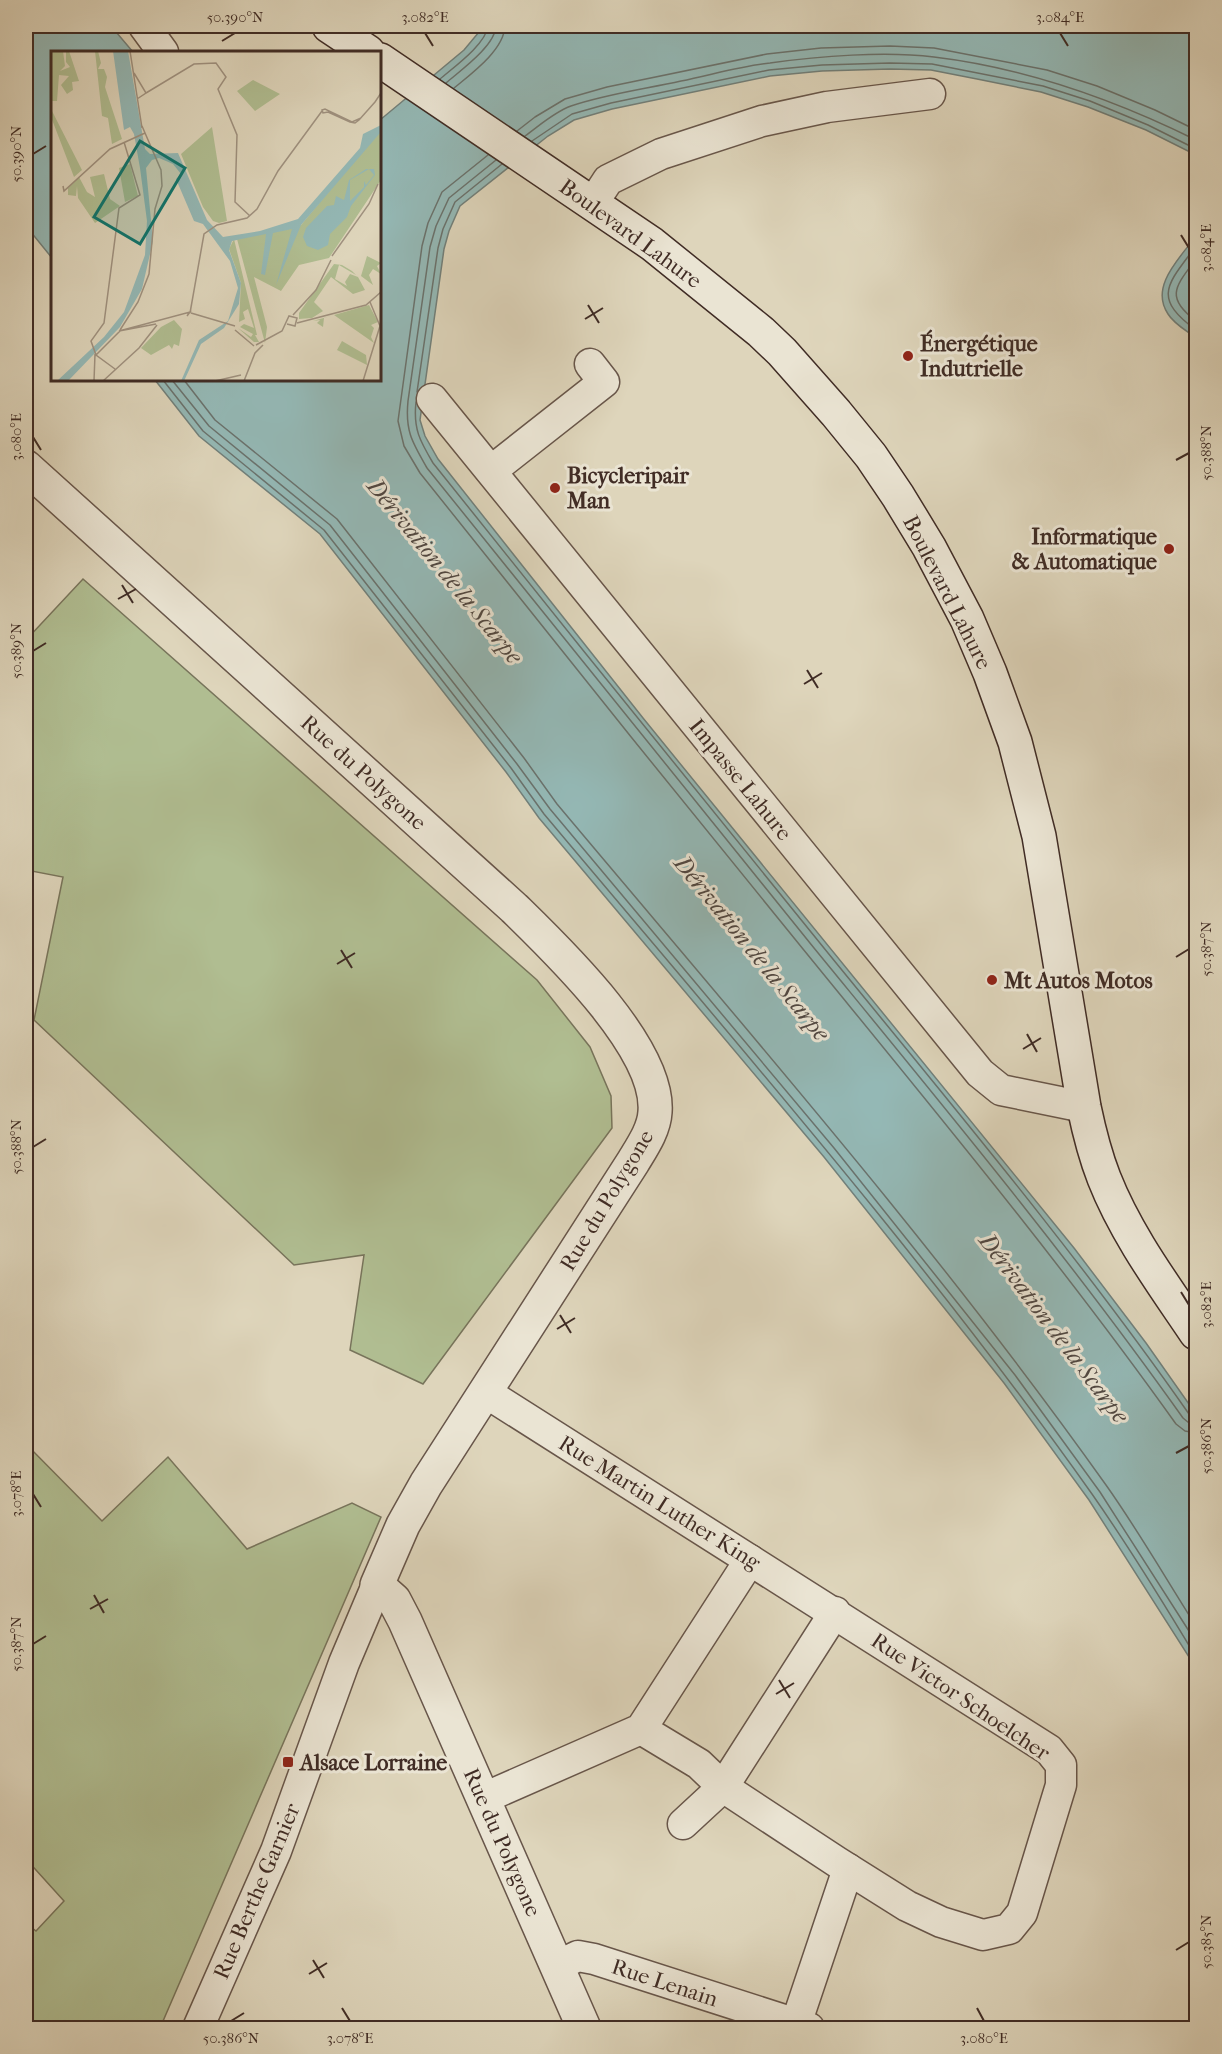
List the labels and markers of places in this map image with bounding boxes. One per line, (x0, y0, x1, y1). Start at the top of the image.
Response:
place label: Énergétique Indutrielle (920, 329, 1038, 382)
marker: Énergétique Indutrielle (901, 349, 915, 363)
place label: Bicycleripair Man (566, 463, 689, 514)
marker: Bicycleripair Man (548, 481, 562, 495)
place label: Informatique & Automatique (1012, 524, 1157, 575)
marker: Informatique & Automatique (1162, 542, 1176, 556)
place label: Mt Autos Motos (1003, 968, 1153, 994)
marker: Mt Autos Motos (985, 973, 999, 987)
place label: Alsace Lorraine (298, 1750, 447, 1776)
marker: Alsace Lorraine (281, 1755, 295, 1769)

